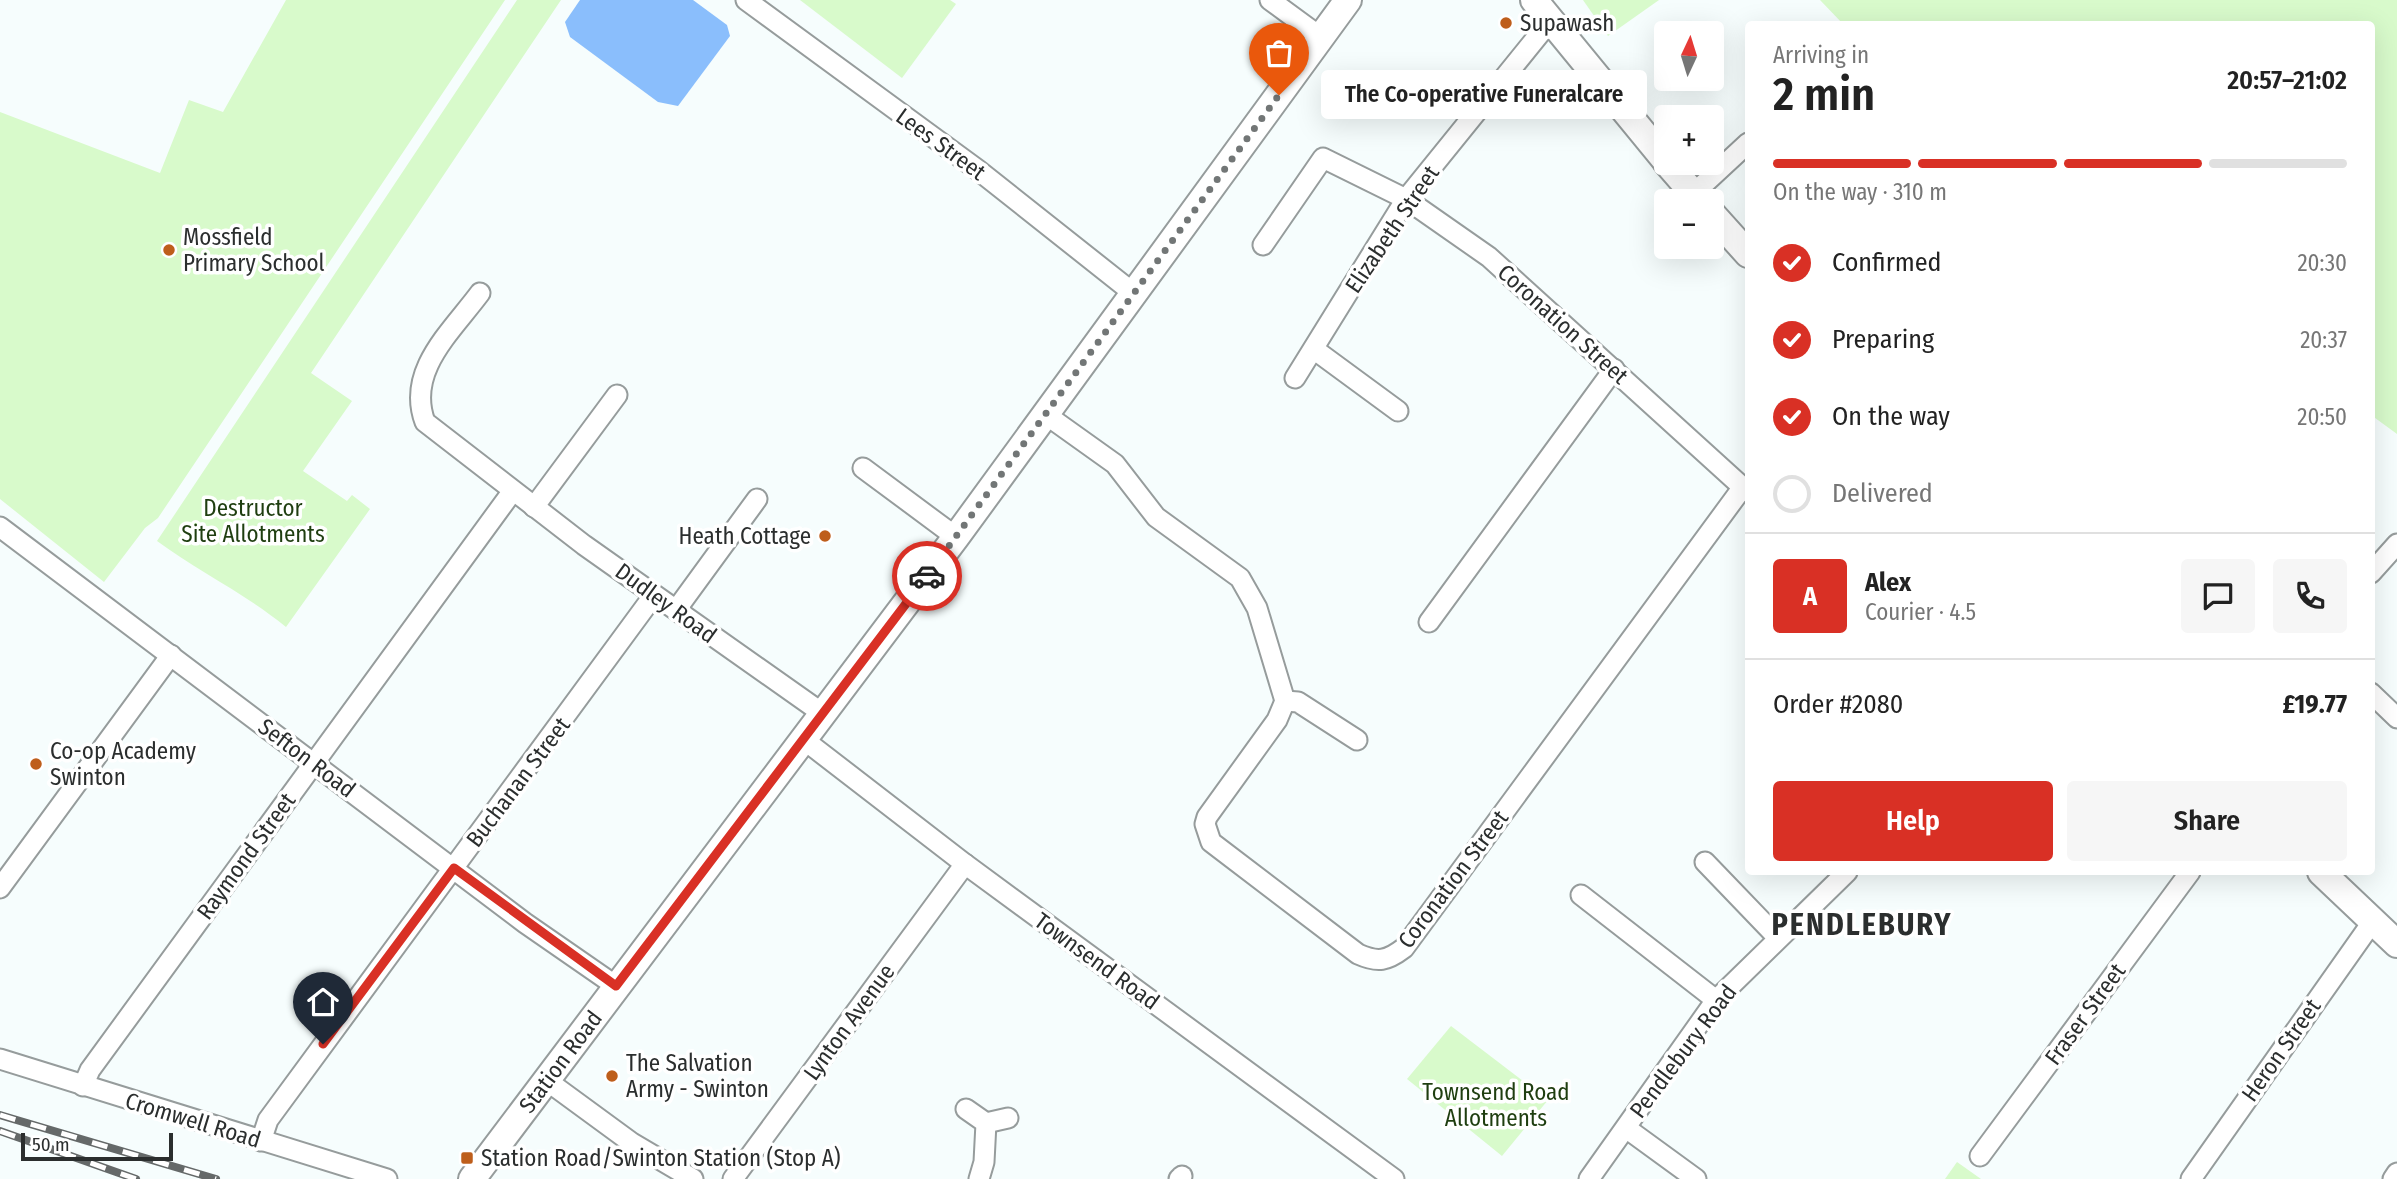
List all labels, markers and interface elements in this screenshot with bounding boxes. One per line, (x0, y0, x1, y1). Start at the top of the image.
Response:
place label: Supawash (1520, 9, 1614, 37)
marker: Supawash (1498, 15, 1514, 31)
north arrow (1654, 21, 1724, 91)
map controls (1654, 21, 1724, 259)
pin (1249, 23, 1309, 95)
icon: bag (1260, 34, 1298, 72)
text: Arriving in (1773, 41, 1869, 69)
text: 20:57–21:02 (2227, 65, 2347, 96)
text: 2 min (1773, 67, 1875, 122)
callout: The Co-operative Funeralcare (1321, 70, 1646, 119)
text: The Co-operative Funeralcare (1345, 80, 1623, 108)
street label: Lees Street (891, 102, 992, 186)
button: + (1654, 105, 1724, 175)
street label: Elizabeth Street (1339, 160, 1445, 298)
text: On the way · 310 m (1773, 178, 1947, 206)
button: − (1654, 189, 1724, 259)
place label: Mossfield Primary School (183, 223, 325, 277)
marker: Mossfield Primary School (161, 242, 177, 258)
icon: check (1773, 244, 1811, 282)
text: Confirmed (1832, 247, 1942, 278)
text: 20:30 (2297, 249, 2347, 277)
street label: Coronation Street (1492, 258, 1634, 390)
icon: check (1773, 321, 1811, 359)
text: Preparing (1832, 324, 1934, 355)
text: 20:37 (2300, 326, 2347, 354)
icon: check (1773, 398, 1811, 436)
text: On the way (1832, 401, 1950, 432)
text: 20:50 (2297, 403, 2347, 431)
text: Delivered (1832, 478, 1933, 509)
park label: Destructor Site Allotments (181, 494, 325, 548)
place label: Heath Cottage (679, 522, 811, 550)
marker: Heath Cottage (817, 528, 833, 544)
courier (892, 541, 962, 611)
street label: Dudley Road (610, 557, 722, 649)
icon: car (908, 557, 946, 595)
button: chat (2181, 559, 2255, 633)
button: phone (2273, 559, 2347, 633)
text: Alex (1865, 567, 1911, 598)
text: A (1803, 581, 1817, 612)
text: Courier · 4.5 (1865, 598, 1976, 626)
text: Order #2080 (1773, 689, 1903, 720)
text: £19.77 (2282, 689, 2347, 720)
street label: Buchanan Street (460, 711, 576, 852)
street label: Sefton Road (253, 712, 361, 804)
place label: Co-op Academy Swinton (50, 737, 197, 791)
marker: Co-op Academy Swinton (28, 756, 44, 772)
button: Help (1773, 781, 2053, 861)
button: Share (2067, 781, 2347, 861)
street label: Raymond Street (191, 787, 302, 925)
street label: Coronation Street (1392, 804, 1514, 954)
street label: Townsend Road (1029, 906, 1165, 1016)
district label: PENDLEBURY (1771, 907, 1953, 943)
street label: Fraser Street (2039, 957, 2132, 1070)
street label: Lynton Avenue (797, 958, 901, 1086)
pin (293, 972, 353, 1044)
street label: Pendlebury Road (1624, 979, 1742, 1123)
icon: home (304, 983, 342, 1021)
street label: Heron Street (2235, 993, 2327, 1107)
street label: Station Road (513, 1005, 608, 1118)
place label: The Salvation Army - Swinton (626, 1049, 769, 1103)
marker: The Salvation Army - Swinton (604, 1068, 620, 1084)
park label: Townsend Road Allotments (1422, 1078, 1570, 1132)
street label: Cromwell Road (122, 1086, 264, 1154)
scale bar (21, 1130, 173, 1162)
text: 50 m (32, 1133, 70, 1156)
place label: Station Road/Swinton Station (Stop A) (481, 1144, 841, 1172)
marker: Station Road/Swinton Station (Stop A) (459, 1150, 475, 1166)

